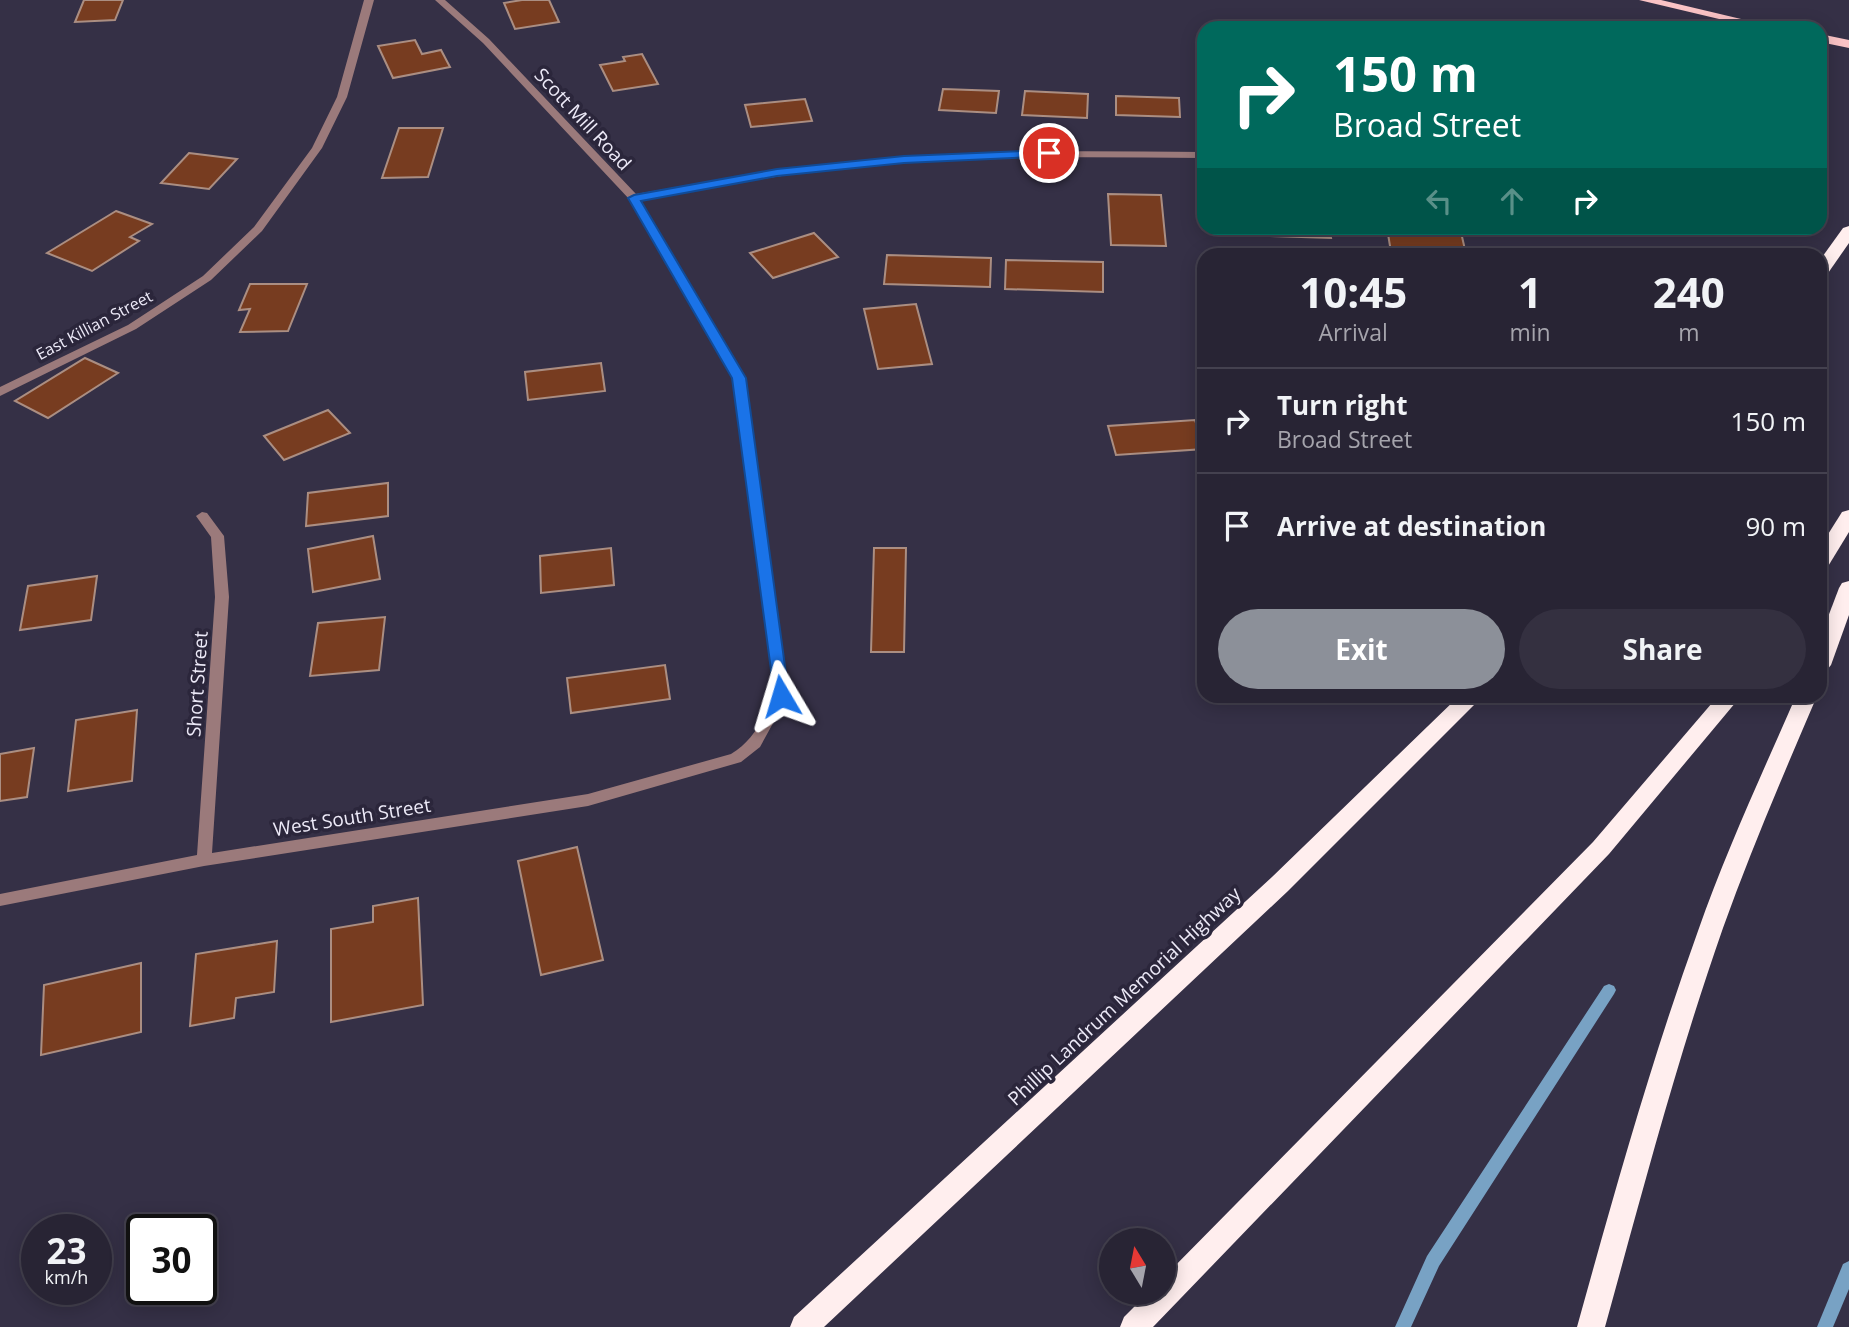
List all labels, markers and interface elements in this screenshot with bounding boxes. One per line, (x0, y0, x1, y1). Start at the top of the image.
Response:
text: 150 m (1333, 40, 1478, 106)
icon: right (1218, 49, 1309, 140)
street label: Scott Mill Road (529, 62, 637, 176)
text: Broad Street (1333, 103, 1521, 146)
pin (1019, 123, 1079, 183)
icon: arrive (1030, 134, 1068, 172)
icon: left (1420, 182, 1458, 220)
icon: ahead (1493, 182, 1531, 220)
icon: right (1566, 182, 1604, 220)
text: 10:45 (1299, 263, 1407, 320)
text: 1 (1518, 263, 1542, 320)
text: 240 (1653, 263, 1725, 320)
street label: East Killian Street (32, 285, 156, 365)
text: Arrival (1319, 316, 1388, 348)
text: min (1509, 316, 1551, 348)
text: m (1678, 316, 1699, 348)
text: Turn right (1277, 387, 1408, 423)
icon: right (1218, 402, 1256, 440)
text: 150 m (1731, 403, 1806, 439)
text: Broad Street (1277, 423, 1412, 455)
icon: arrive (1218, 507, 1256, 545)
text: Arrive at destination (1277, 508, 1546, 544)
text: 90 m (1745, 508, 1806, 544)
button: Exit (1218, 609, 1505, 689)
button: Share (1519, 609, 1806, 689)
street label: Short Street (180, 630, 214, 738)
position arrow (744, 659, 818, 733)
street label: West South Street (271, 792, 433, 842)
street label: Phillip Landrum Memorial Highway (1002, 881, 1246, 1111)
speed limit sign: 30 (126, 1214, 217, 1305)
text: 23 (46, 1227, 87, 1274)
north arrow (1099, 1228, 1176, 1306)
map controls (1099, 1228, 1176, 1305)
text: km/h (45, 1265, 88, 1289)

